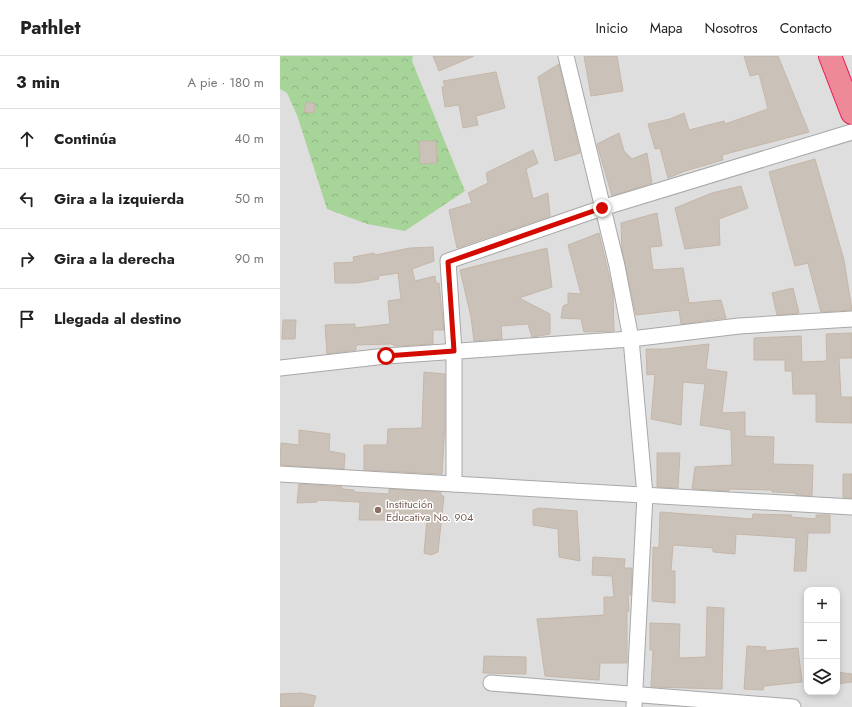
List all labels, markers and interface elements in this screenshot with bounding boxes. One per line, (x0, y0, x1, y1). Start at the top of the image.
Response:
text: Pathlet (20, 14, 80, 41)
text: Inicio (595, 18, 628, 38)
text: Mapa (650, 18, 683, 38)
text: Nosotros (705, 18, 758, 38)
text: Contacto (780, 18, 832, 38)
text: 3 min (16, 70, 60, 94)
text: A pie · 180 m (188, 73, 264, 92)
icon: ahead (16, 128, 38, 150)
text: Continúa (54, 128, 116, 150)
text: 40 m (235, 129, 264, 148)
icon: left (16, 188, 38, 210)
text: Gira a la izquierda (54, 188, 184, 210)
text: 50 m (235, 189, 264, 208)
route end (593, 199, 611, 217)
icon: right (16, 248, 38, 270)
text: Gira a la derecha (54, 248, 175, 270)
text: 90 m (235, 249, 264, 268)
icon: arrive (16, 308, 38, 330)
text: Llegada al destino (54, 308, 181, 330)
route start (377, 347, 395, 365)
place label: Institución Educativa No. 904 (386, 496, 474, 525)
marker: Institución Educativa No. 904 (373, 505, 383, 515)
map controls (804, 587, 840, 695)
button: + (804, 587, 840, 623)
button: − (804, 623, 840, 659)
button: layers (804, 659, 840, 695)

